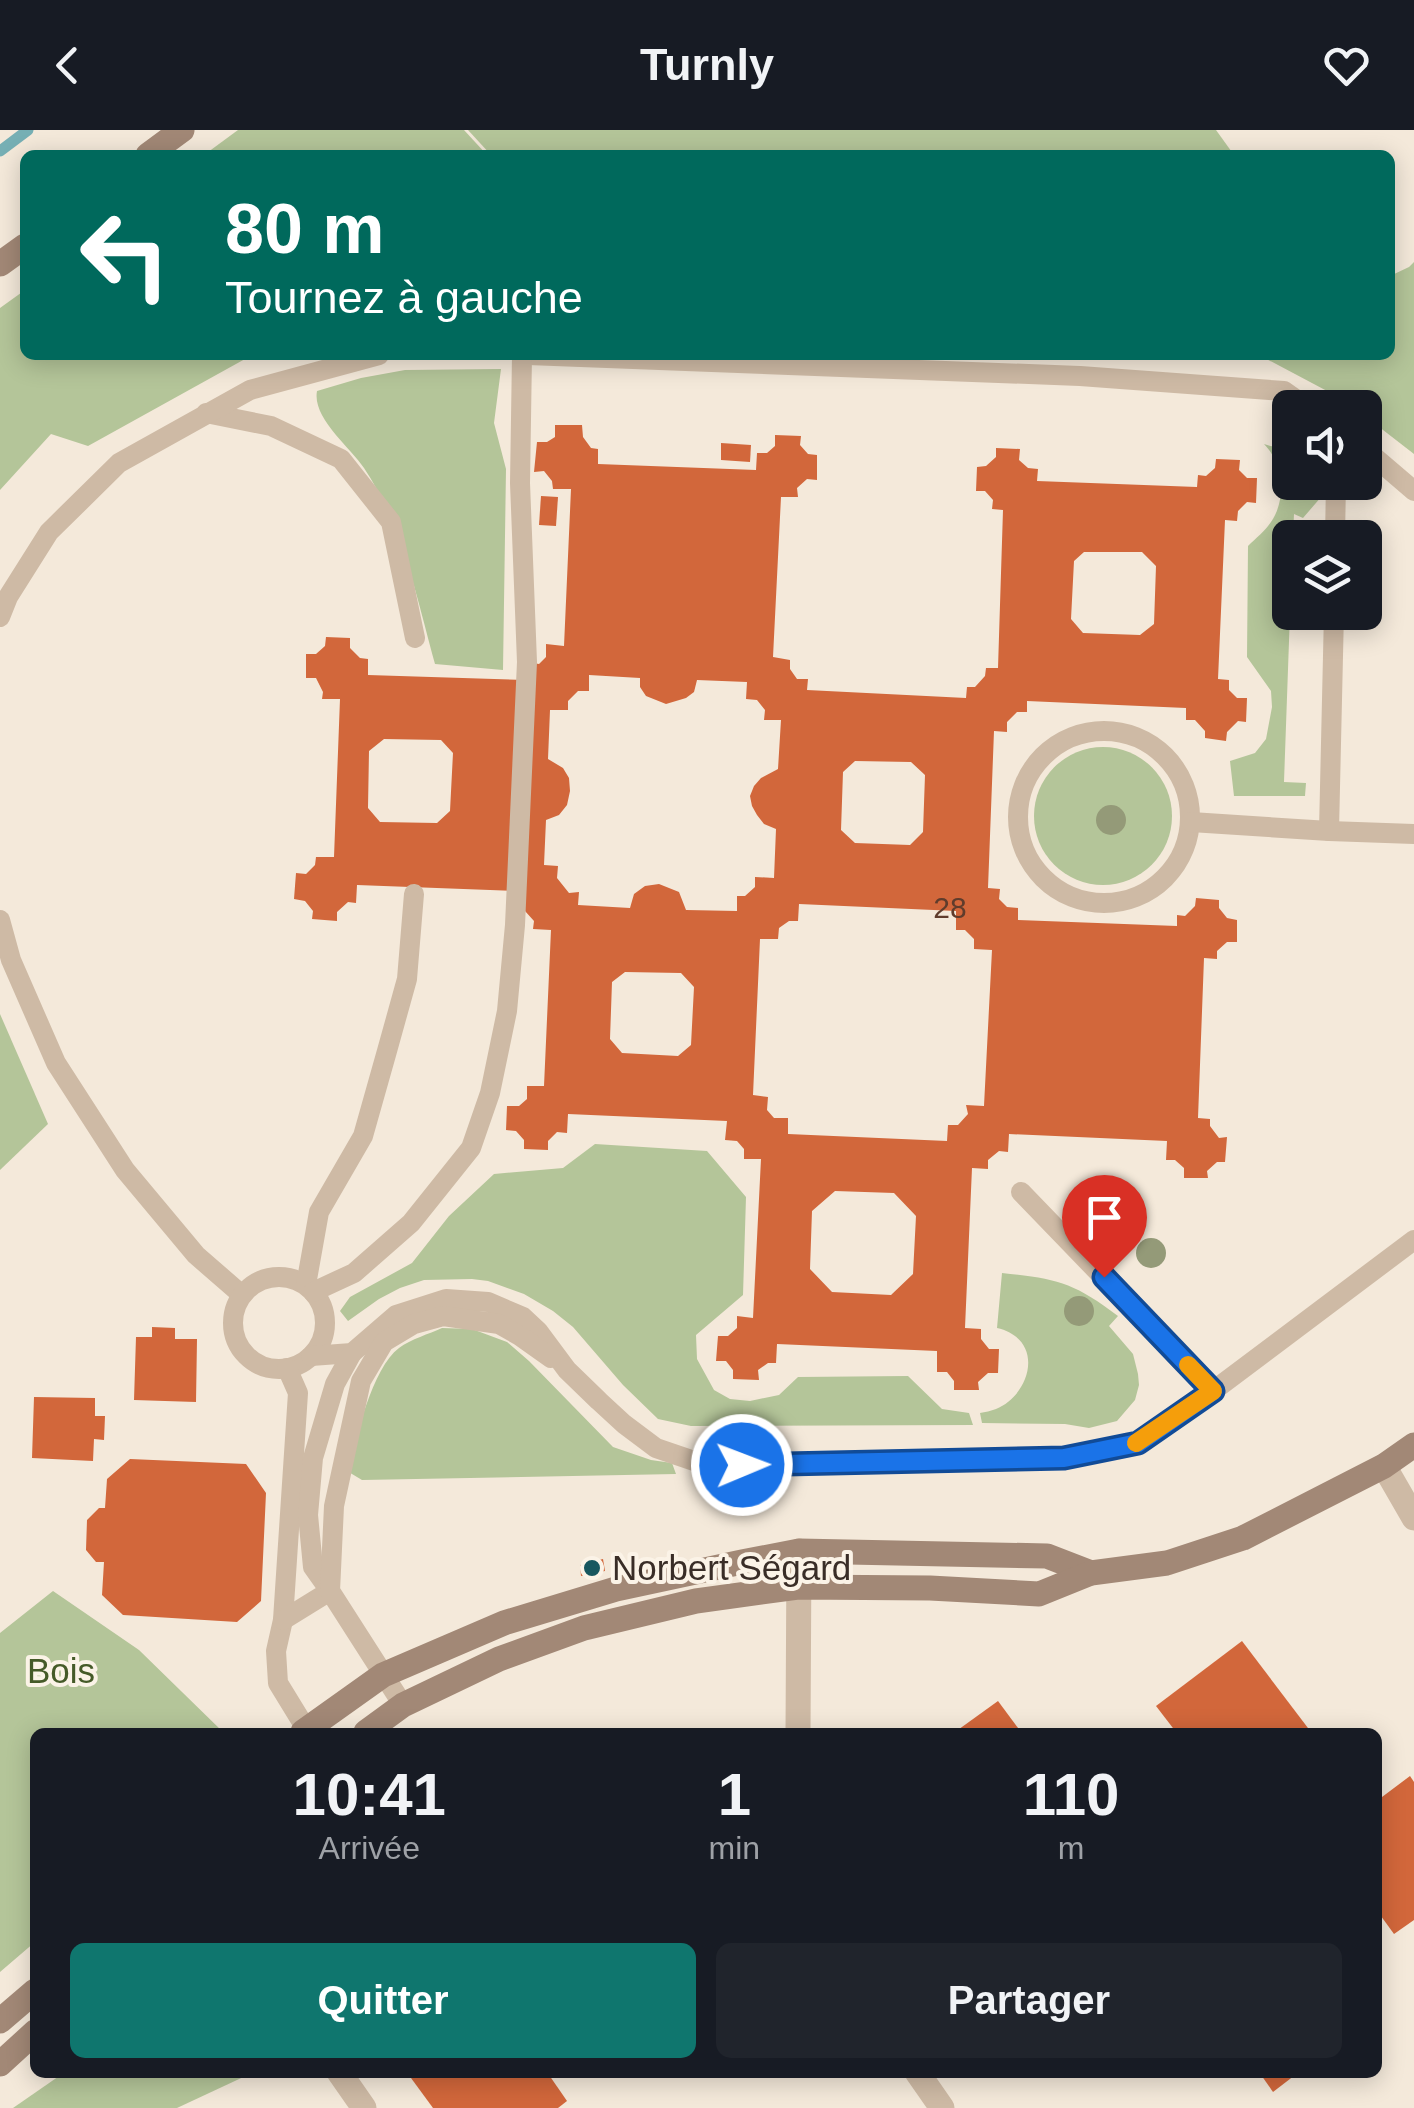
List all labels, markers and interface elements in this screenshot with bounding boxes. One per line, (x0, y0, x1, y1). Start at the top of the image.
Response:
icon: back (40, 38, 95, 93)
icon: heart (1319, 38, 1374, 93)
text: Turnly (640, 39, 774, 90)
icon: left (60, 190, 190, 320)
text: 80 m (225, 190, 385, 268)
text: Tournez à gauche (225, 272, 583, 323)
map controls (1272, 390, 1382, 630)
button: sound (1272, 390, 1382, 500)
button: layers (1272, 520, 1382, 630)
house number: 28 (933, 891, 967, 924)
pin (1062, 1175, 1147, 1278)
icon: arrive (1077, 1190, 1132, 1245)
position arrow (690, 1413, 794, 1517)
place label: Norbert Ségard (612, 1548, 851, 1587)
marker: Norbert Ségard (581, 1557, 603, 1579)
park label: Bois (27, 1651, 95, 1690)
text: 10:41 (293, 1761, 446, 1828)
text: 1 (718, 1761, 751, 1828)
text: 110 (1023, 1761, 1119, 1828)
text: Arrivée (319, 1830, 420, 1866)
text: min (709, 1830, 760, 1866)
text: m (1058, 1830, 1084, 1866)
button: Quitter (70, 1943, 696, 2058)
button: Partager (716, 1943, 1342, 2058)

